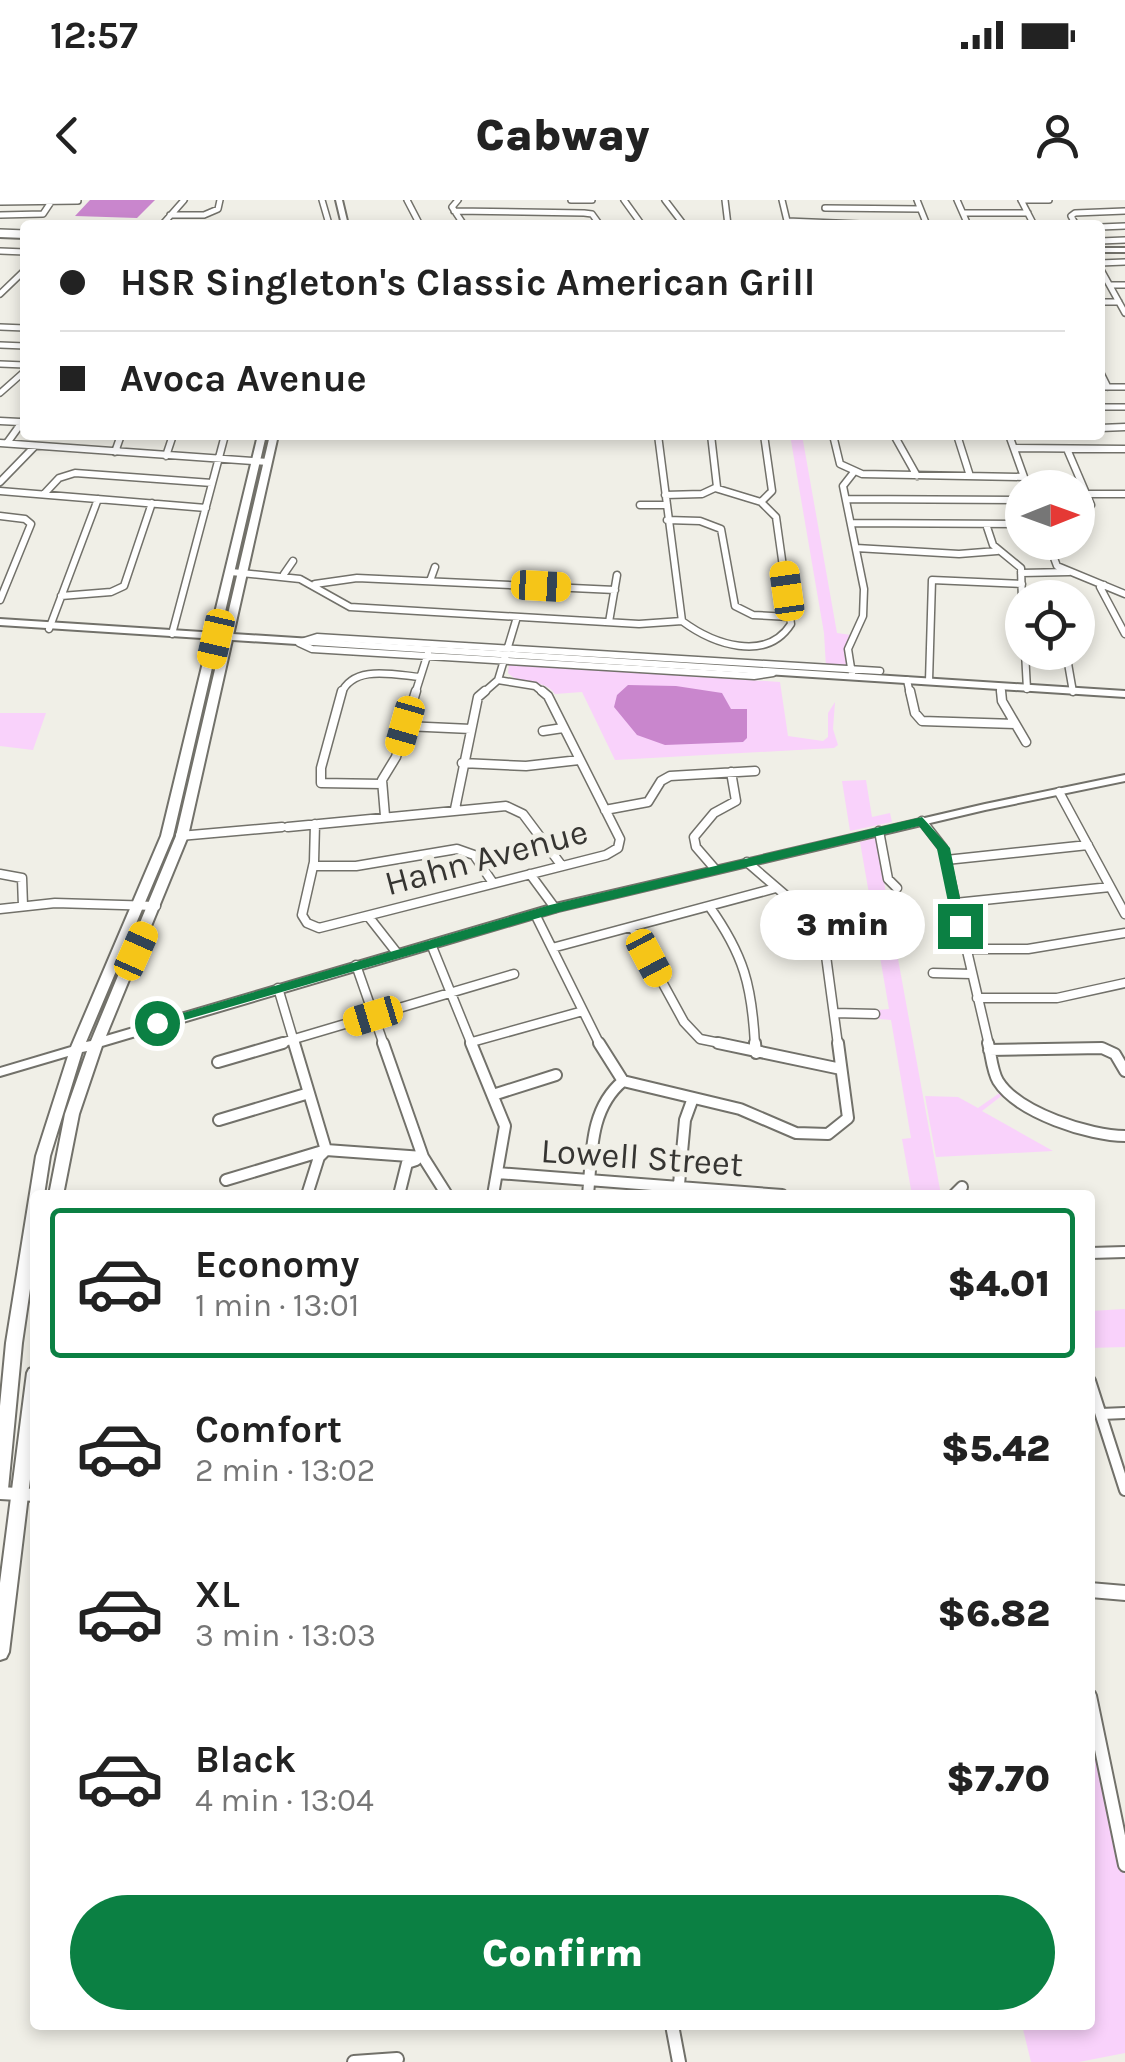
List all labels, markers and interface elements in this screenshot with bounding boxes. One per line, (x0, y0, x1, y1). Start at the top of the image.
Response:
text: 12:57 (50, 13, 138, 58)
icon: back (40, 108, 95, 163)
icon: person (1030, 108, 1085, 163)
text: Cabway (475, 109, 650, 161)
text: HSR Singleton's Classic American Grill (120, 260, 815, 305)
text: Avoca Avenue (120, 356, 367, 401)
north arrow (1005, 470, 1095, 560)
map controls (1005, 470, 1095, 670)
car (768, 559, 806, 623)
car (510, 569, 572, 603)
button: locate (1005, 580, 1095, 670)
car (195, 606, 237, 672)
car (382, 693, 428, 759)
street label: Hahn Avenue (380, 811, 592, 904)
callout: 3 min (760, 891, 925, 961)
route end (938, 904, 983, 949)
text: 3 min (796, 906, 889, 943)
car (110, 917, 162, 985)
car (622, 924, 676, 992)
car (340, 993, 406, 1039)
route start (135, 1001, 180, 1046)
street label: Lowell Street (539, 1130, 745, 1185)
icon: car (75, 1238, 165, 1328)
text: Economy (195, 1242, 359, 1287)
text: $4.01 (948, 1261, 1050, 1306)
text: 1 min · 13:01 (195, 1287, 359, 1324)
icon: car (75, 1403, 165, 1493)
text: Comfort (195, 1407, 342, 1452)
text: $5.42 (941, 1426, 1050, 1471)
text: 2 min · 13:02 (195, 1452, 375, 1489)
icon: car (75, 1568, 165, 1658)
text: XL (195, 1572, 240, 1617)
text: $6.82 (938, 1591, 1050, 1636)
text: 3 min · 13:03 (195, 1617, 376, 1654)
icon: car (75, 1733, 165, 1823)
text: Black (195, 1737, 296, 1782)
text: $7.70 (946, 1756, 1050, 1801)
text: 4 min · 13:04 (195, 1782, 374, 1819)
button: Confirm (70, 1895, 1055, 2010)

